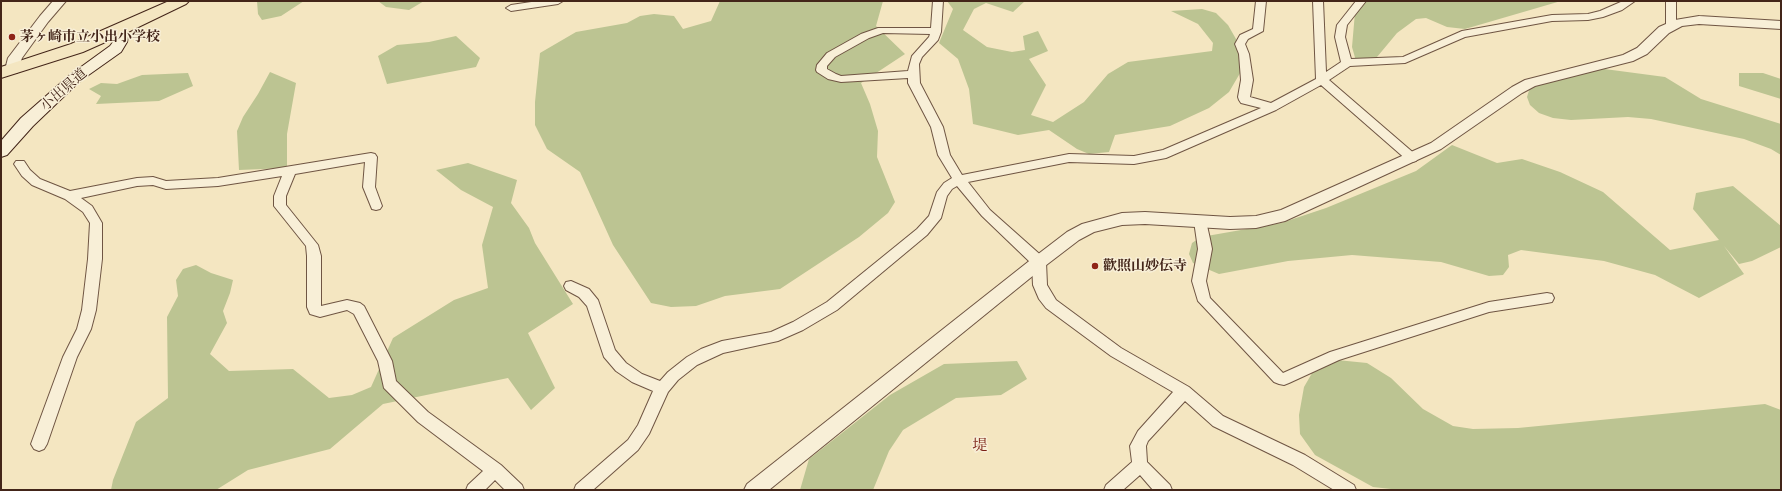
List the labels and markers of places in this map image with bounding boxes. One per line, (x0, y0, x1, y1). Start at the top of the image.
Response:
place label: 茅ヶ崎市立小出小学校 (20, 29, 160, 45)
marker: 茅ヶ崎市立小出小学校 (7, 32, 17, 42)
place label: 歡照山妙伝寺 (1103, 258, 1187, 274)
marker: 歡照山妙伝寺 (1090, 261, 1100, 271)

